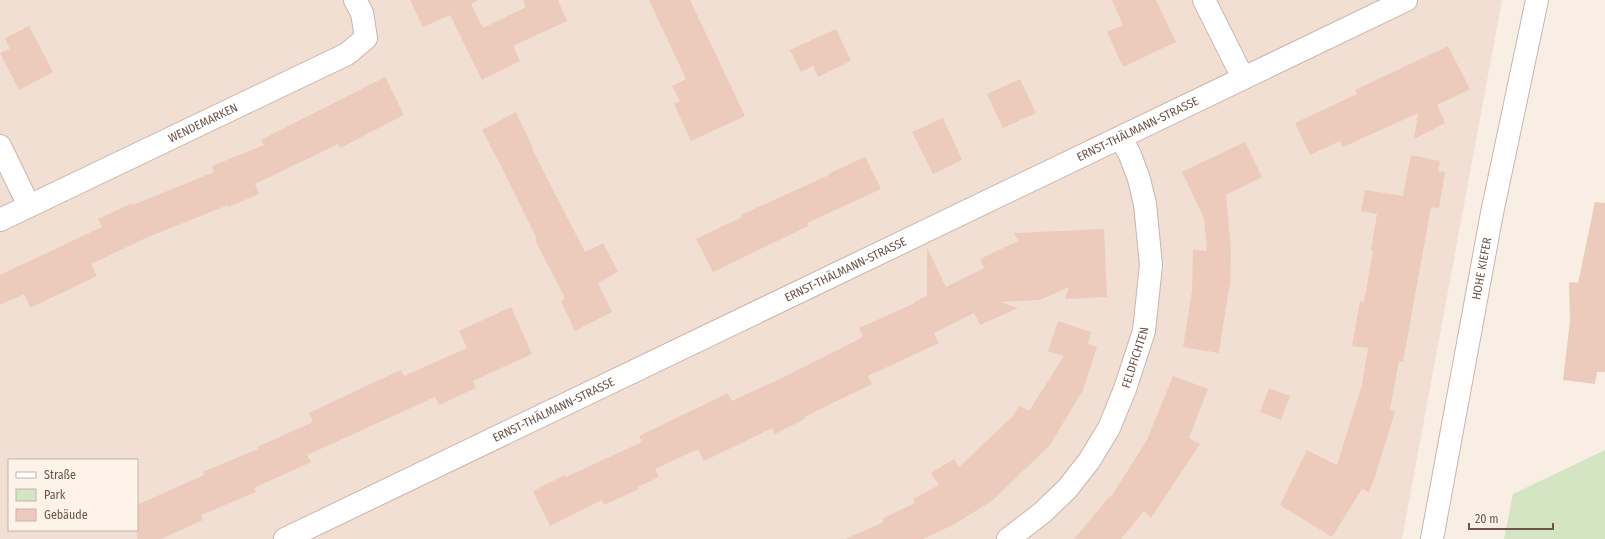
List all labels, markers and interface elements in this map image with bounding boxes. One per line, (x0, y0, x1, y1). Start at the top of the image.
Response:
street label: ERNST-THÄLMANN-STRASSE (1074, 94, 1201, 164)
street label: WENDEMARKEN (166, 100, 240, 145)
street label: ERNST-THÄLMANN-STRASSE (782, 234, 909, 305)
street label: HOHE KIEFER (1469, 236, 1494, 301)
street label: FELDFICHTEN (1119, 326, 1151, 390)
street label: ERNST-THÄLMANN-STRASSE (490, 375, 617, 445)
legend (8, 459, 138, 531)
text: Straße (44, 468, 76, 482)
text: Park (44, 488, 66, 502)
scale bar (1469, 505, 1553, 531)
text: Gebäude (44, 508, 88, 522)
text: 20 m (1475, 512, 1499, 526)

